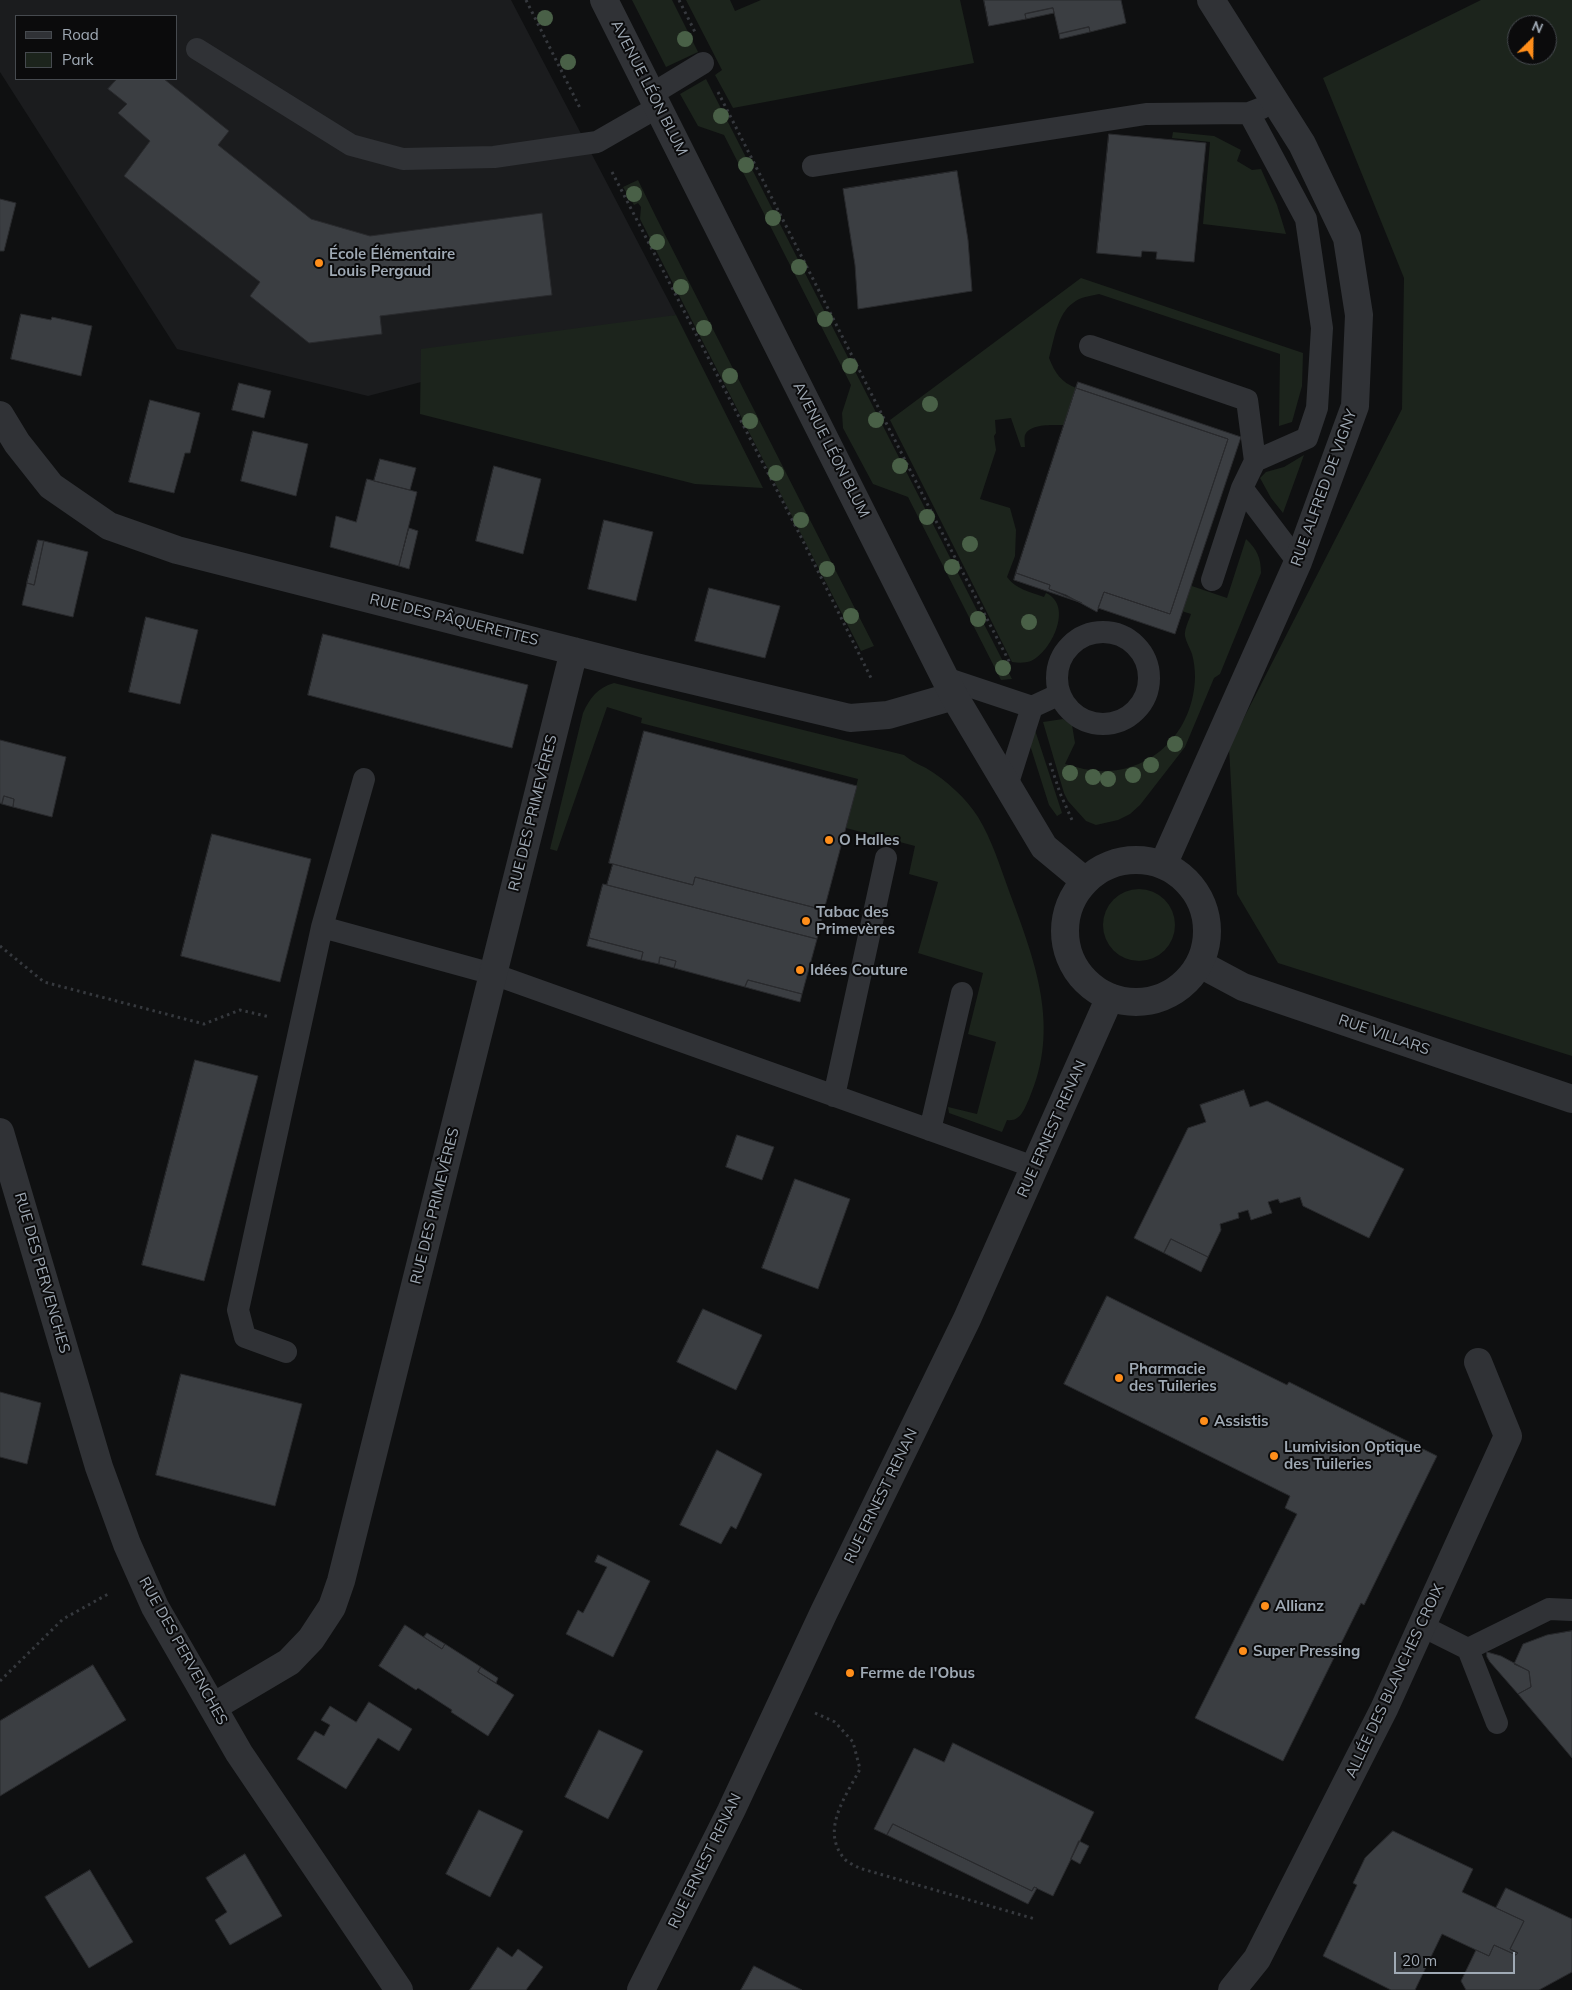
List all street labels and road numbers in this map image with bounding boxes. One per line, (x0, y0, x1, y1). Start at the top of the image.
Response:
street label: AVENUE LÉON BLUM (607, 17, 691, 159)
street label: AVENUE LÉON BLUM (789, 379, 873, 521)
street label: RUE ALFRED DE VIGNY (1287, 407, 1361, 569)
street label: RUE DES PÂQUERETTES (368, 590, 540, 650)
street label: RUE DES PRIMEVÈRES (505, 733, 561, 893)
street label: RUE VILLARS (1336, 1011, 1432, 1059)
street label: RUE ERNEST RENAN (1014, 1058, 1090, 1200)
street label: RUE DES PRIMEVÈRES (407, 1126, 463, 1286)
street label: RUE DES PERVENCHES (10, 1191, 74, 1355)
street label: RUE ERNEST RENAN (840, 1426, 922, 1566)
street label: RUE DES PERVENCHES (135, 1574, 231, 1728)
street label: ALLÉE DES BLANCHES CROIX (1342, 1581, 1448, 1781)
street label: RUE ERNEST RENAN (664, 1791, 746, 1931)

